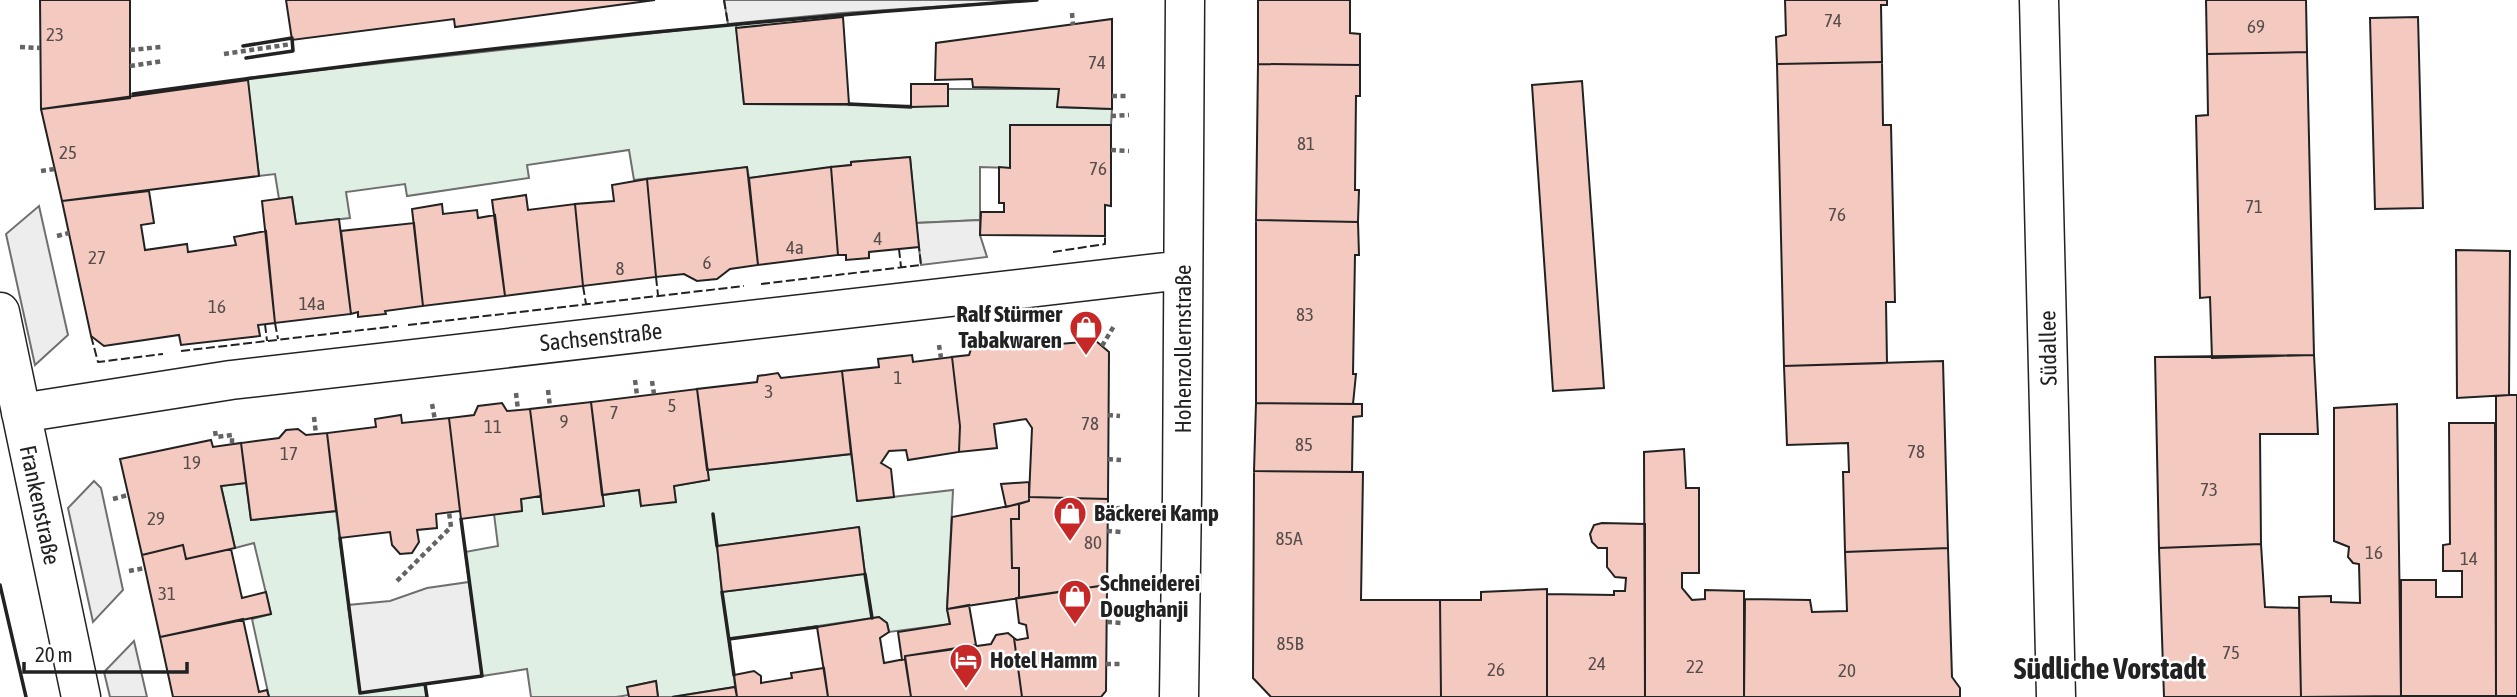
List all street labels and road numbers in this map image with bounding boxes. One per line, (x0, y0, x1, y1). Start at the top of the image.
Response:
street label: Hohenzollernstraße (1170, 264, 1196, 434)
street label: Südallee (2034, 310, 2062, 386)
street label: Sachsenstraße (539, 318, 663, 356)
street label: Frankenstraße (15, 443, 65, 567)

